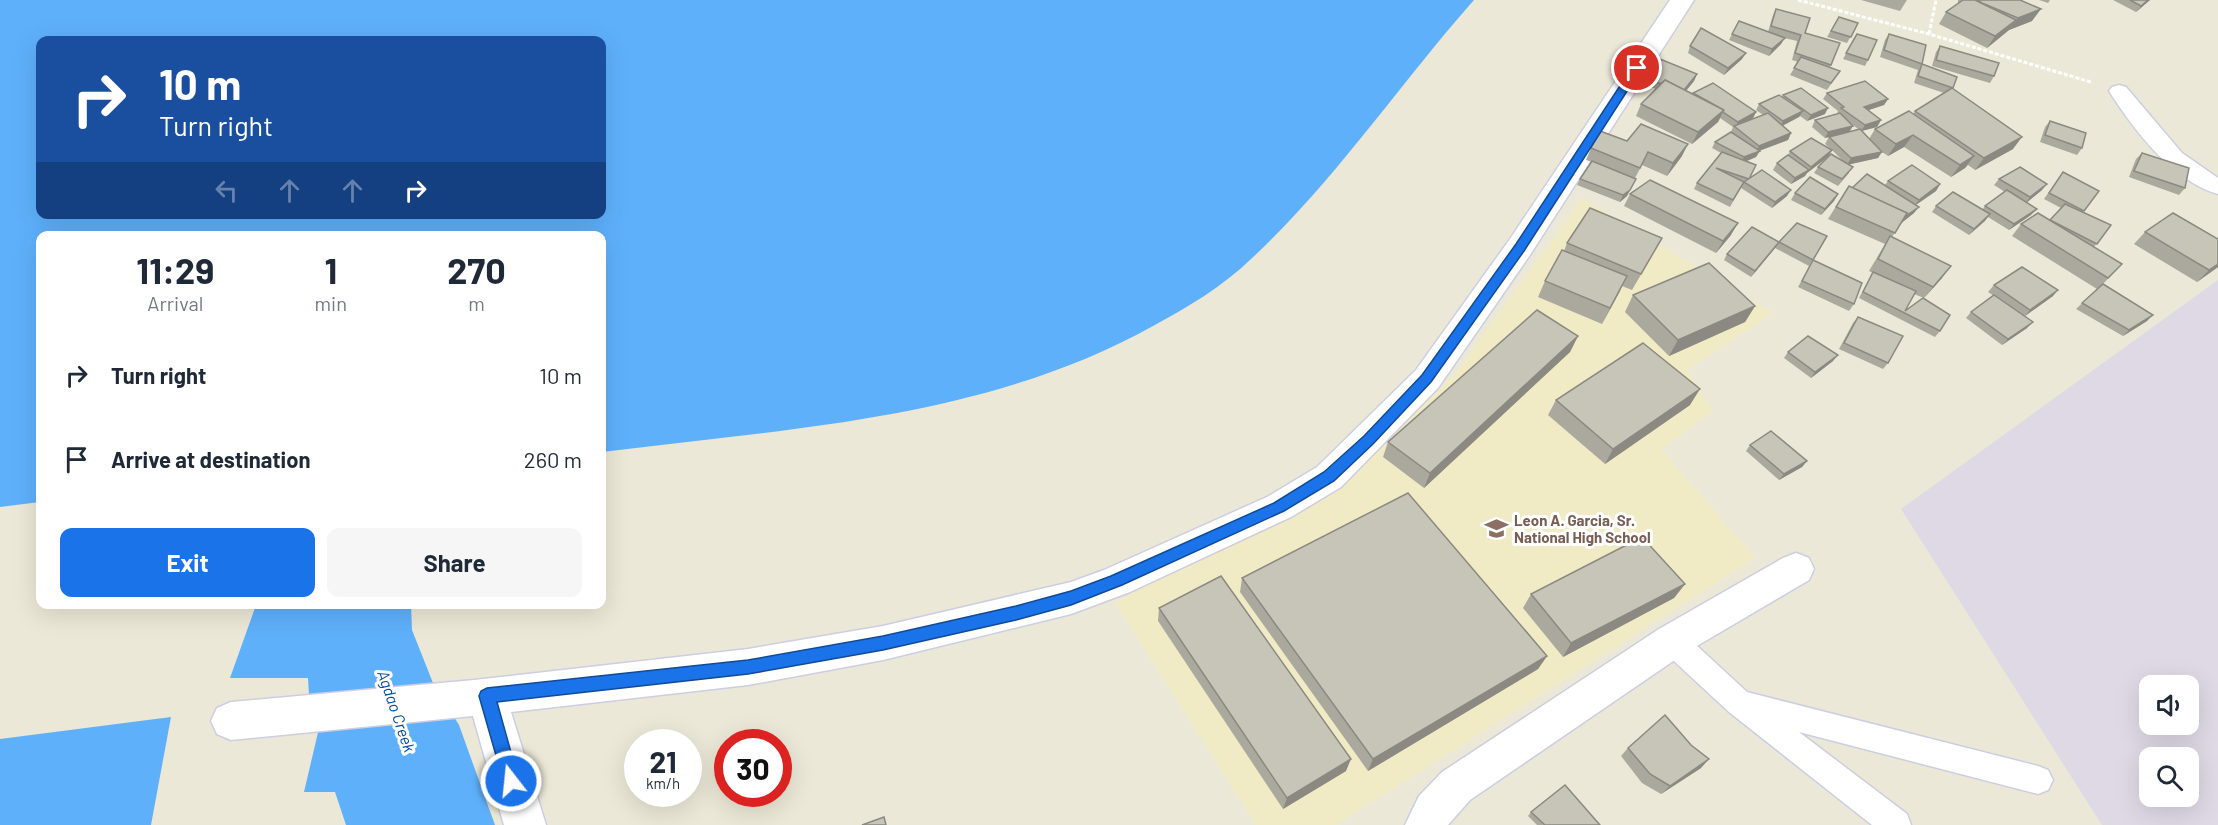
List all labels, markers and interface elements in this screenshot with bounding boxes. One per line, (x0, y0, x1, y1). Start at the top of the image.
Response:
pin (1611, 42, 1662, 93)
icon: arrive (1620, 51, 1653, 84)
text: 10 m (159, 58, 241, 108)
icon: right (60, 60, 138, 138)
text: Turn right (159, 109, 273, 141)
icon: left (210, 174, 243, 207)
icon: ahead (273, 174, 306, 207)
icon: ahead (336, 174, 369, 207)
icon: right (399, 174, 432, 207)
text: 11:29 (136, 248, 214, 291)
text: 1 (324, 248, 337, 291)
text: 270 (447, 248, 506, 291)
text: Arrival (147, 291, 203, 315)
text: min (315, 291, 347, 315)
text: m (468, 291, 485, 315)
icon: right (60, 359, 93, 392)
text: Turn right (111, 362, 206, 388)
text: 10 m (539, 362, 582, 388)
icon: arrive (60, 443, 93, 476)
text: Arrive at destination (111, 446, 310, 472)
text: 260 m (524, 446, 582, 472)
place label: Leon A. Garcia, Sr. National High School (1514, 511, 1651, 546)
school or university icon: Leon A. Garcia, Sr. National High School (1483, 516, 1509, 542)
button: Exit (60, 528, 315, 597)
button: Share (327, 528, 582, 597)
water label: Agdao Creek (374, 668, 420, 755)
map controls (2139, 675, 2199, 807)
button: sound (2139, 675, 2199, 735)
speed limit sign: 30 (714, 729, 792, 807)
text: 21 (649, 743, 677, 779)
button: search (2139, 747, 2199, 807)
position arrow (479, 749, 543, 813)
text: km/h (646, 774, 680, 792)

